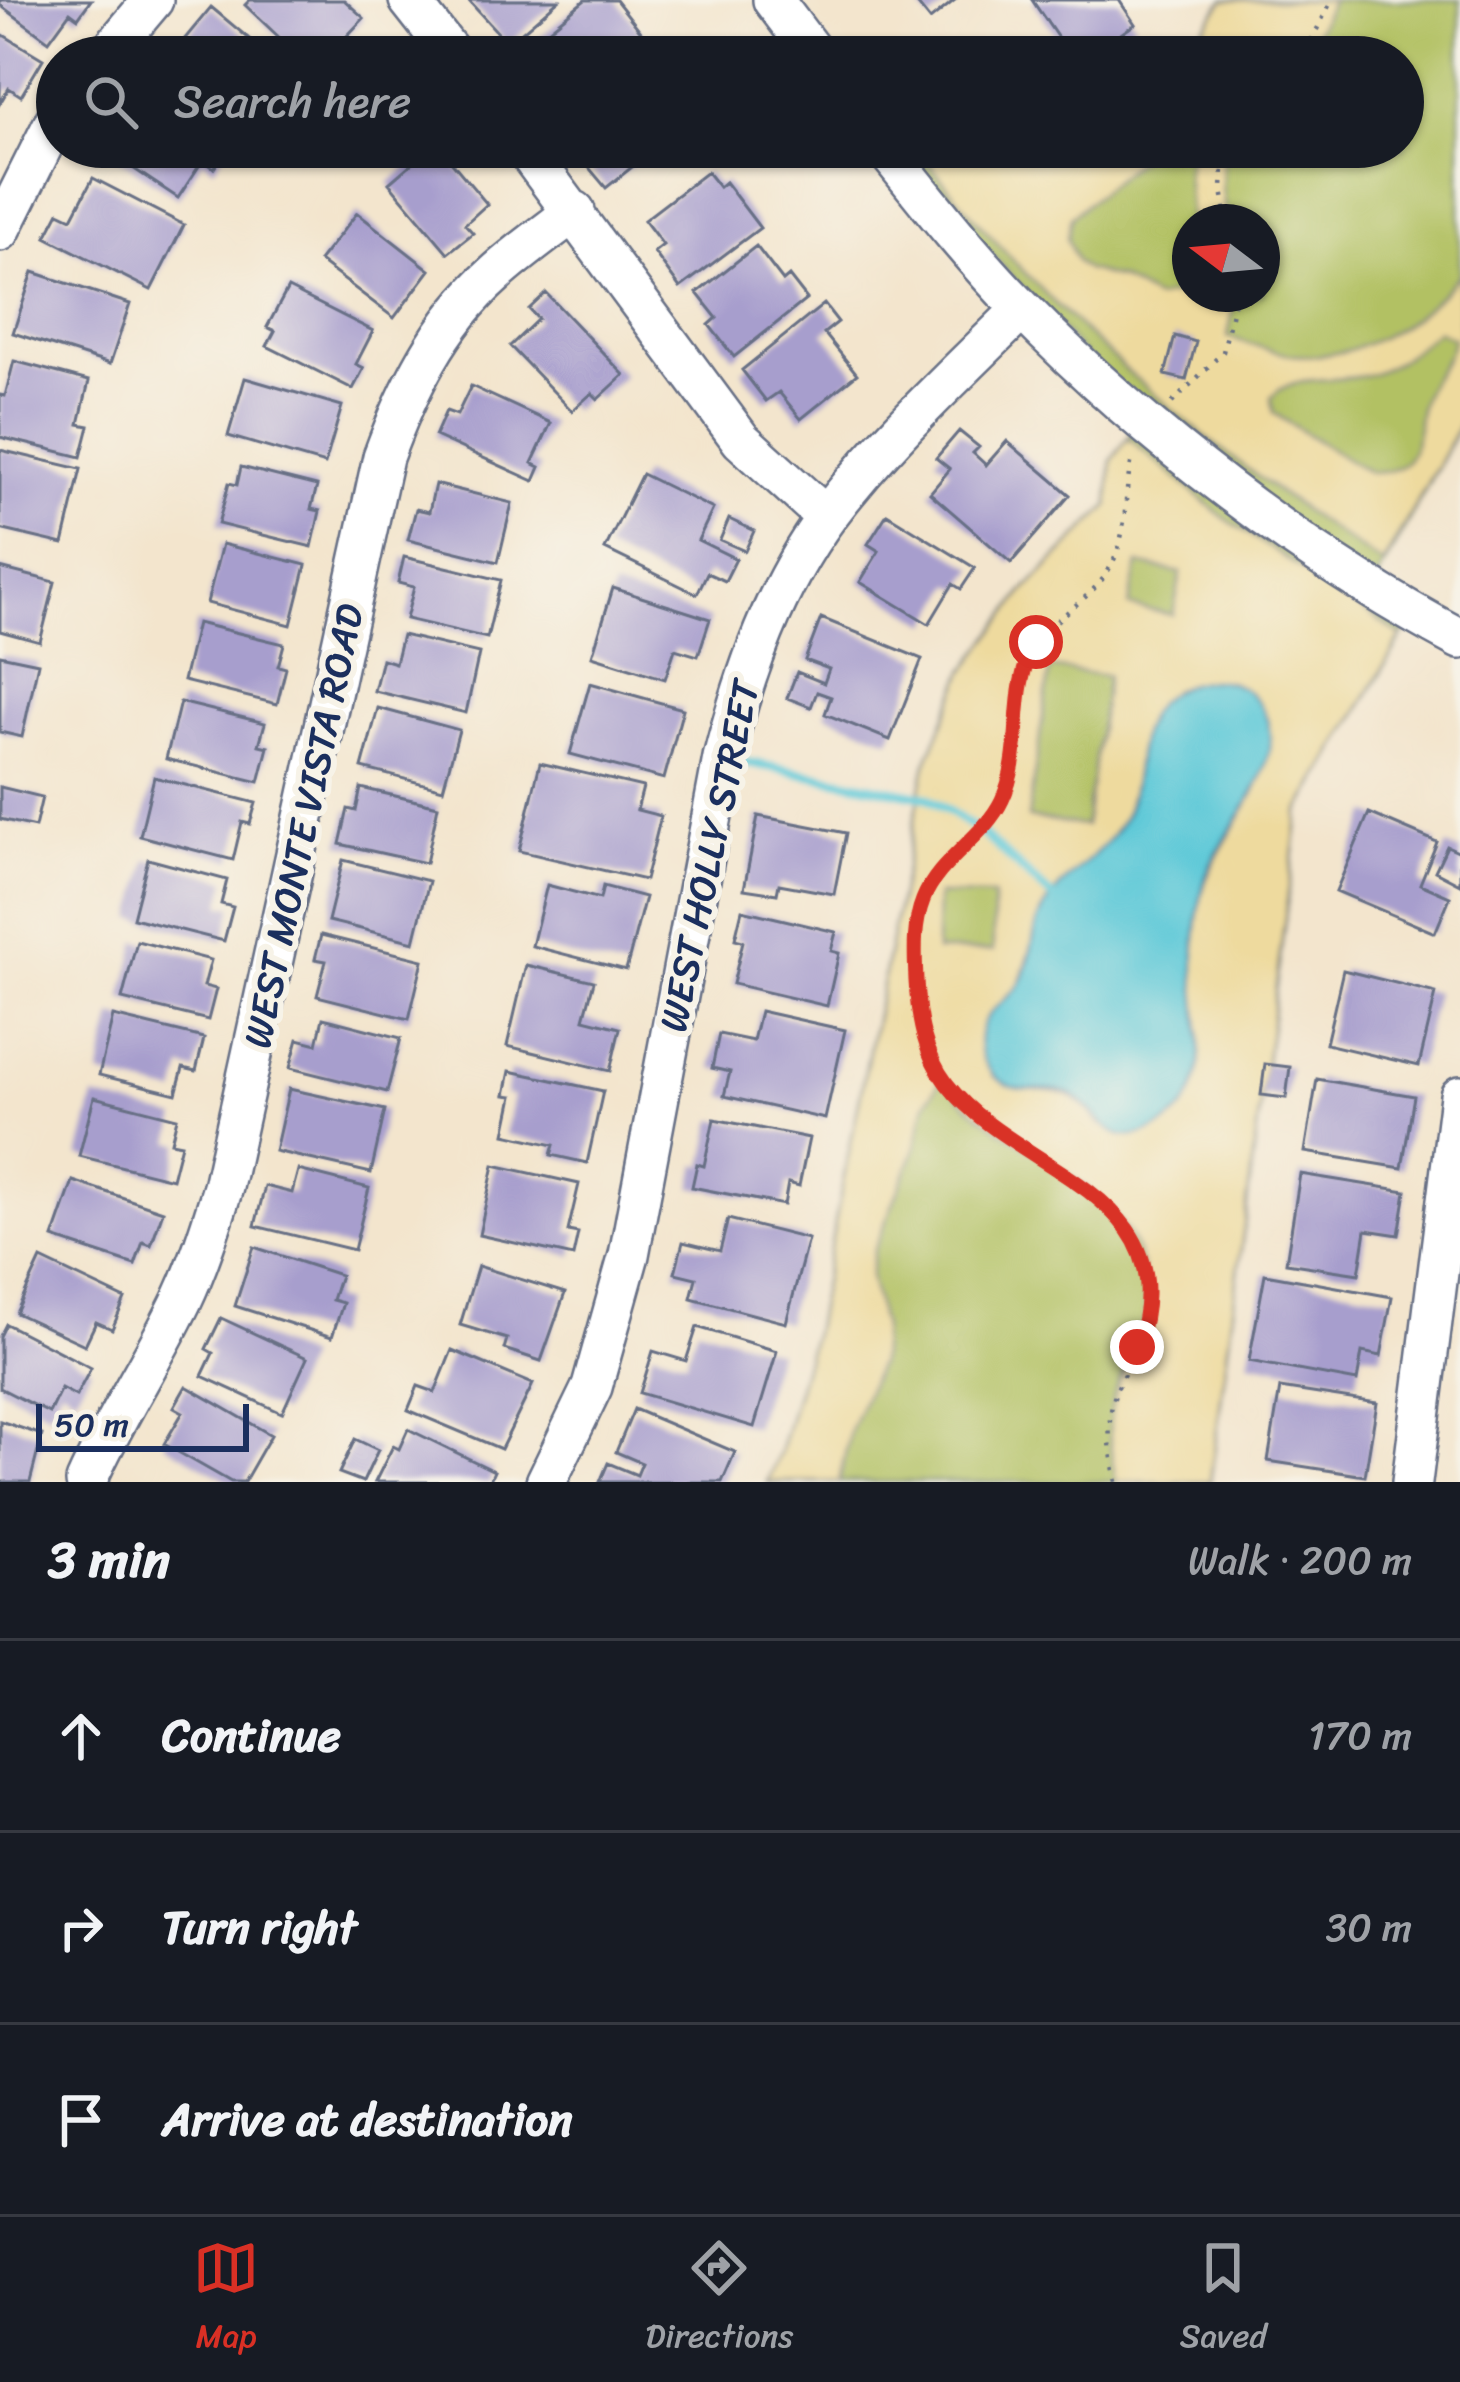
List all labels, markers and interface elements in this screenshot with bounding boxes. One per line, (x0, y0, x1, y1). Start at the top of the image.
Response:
search box (36, 36, 1424, 168)
text: Search here (174, 62, 411, 142)
icon: search (78, 69, 144, 135)
north arrow (1172, 204, 1280, 312)
street label: WEST MONTE VISTA ROAD (222, 598, 384, 1054)
route start (1009, 615, 1063, 669)
street label: WEST HOLLY STREET (638, 672, 780, 1038)
route end (1110, 1320, 1164, 1374)
text: 50 m (54, 1396, 129, 1454)
scale bar (36, 1398, 249, 1451)
text: 3 min (48, 1515, 170, 1605)
text: Walk · 200 m (1188, 1526, 1412, 1595)
text: Continue (162, 1696, 341, 1776)
text: 170 m (1308, 1701, 1412, 1770)
icon: ahead (48, 1703, 114, 1769)
text: Turn right (162, 1888, 357, 1968)
text: 30 m (1326, 1893, 1412, 1962)
icon: right (48, 1895, 114, 1961)
text: Arrive at destination (162, 2080, 572, 2160)
icon: arrive (48, 2087, 114, 2153)
tab: Map (193, 2235, 259, 2365)
tab: Directions (646, 2235, 793, 2365)
tab: Saved (1180, 2235, 1267, 2365)

